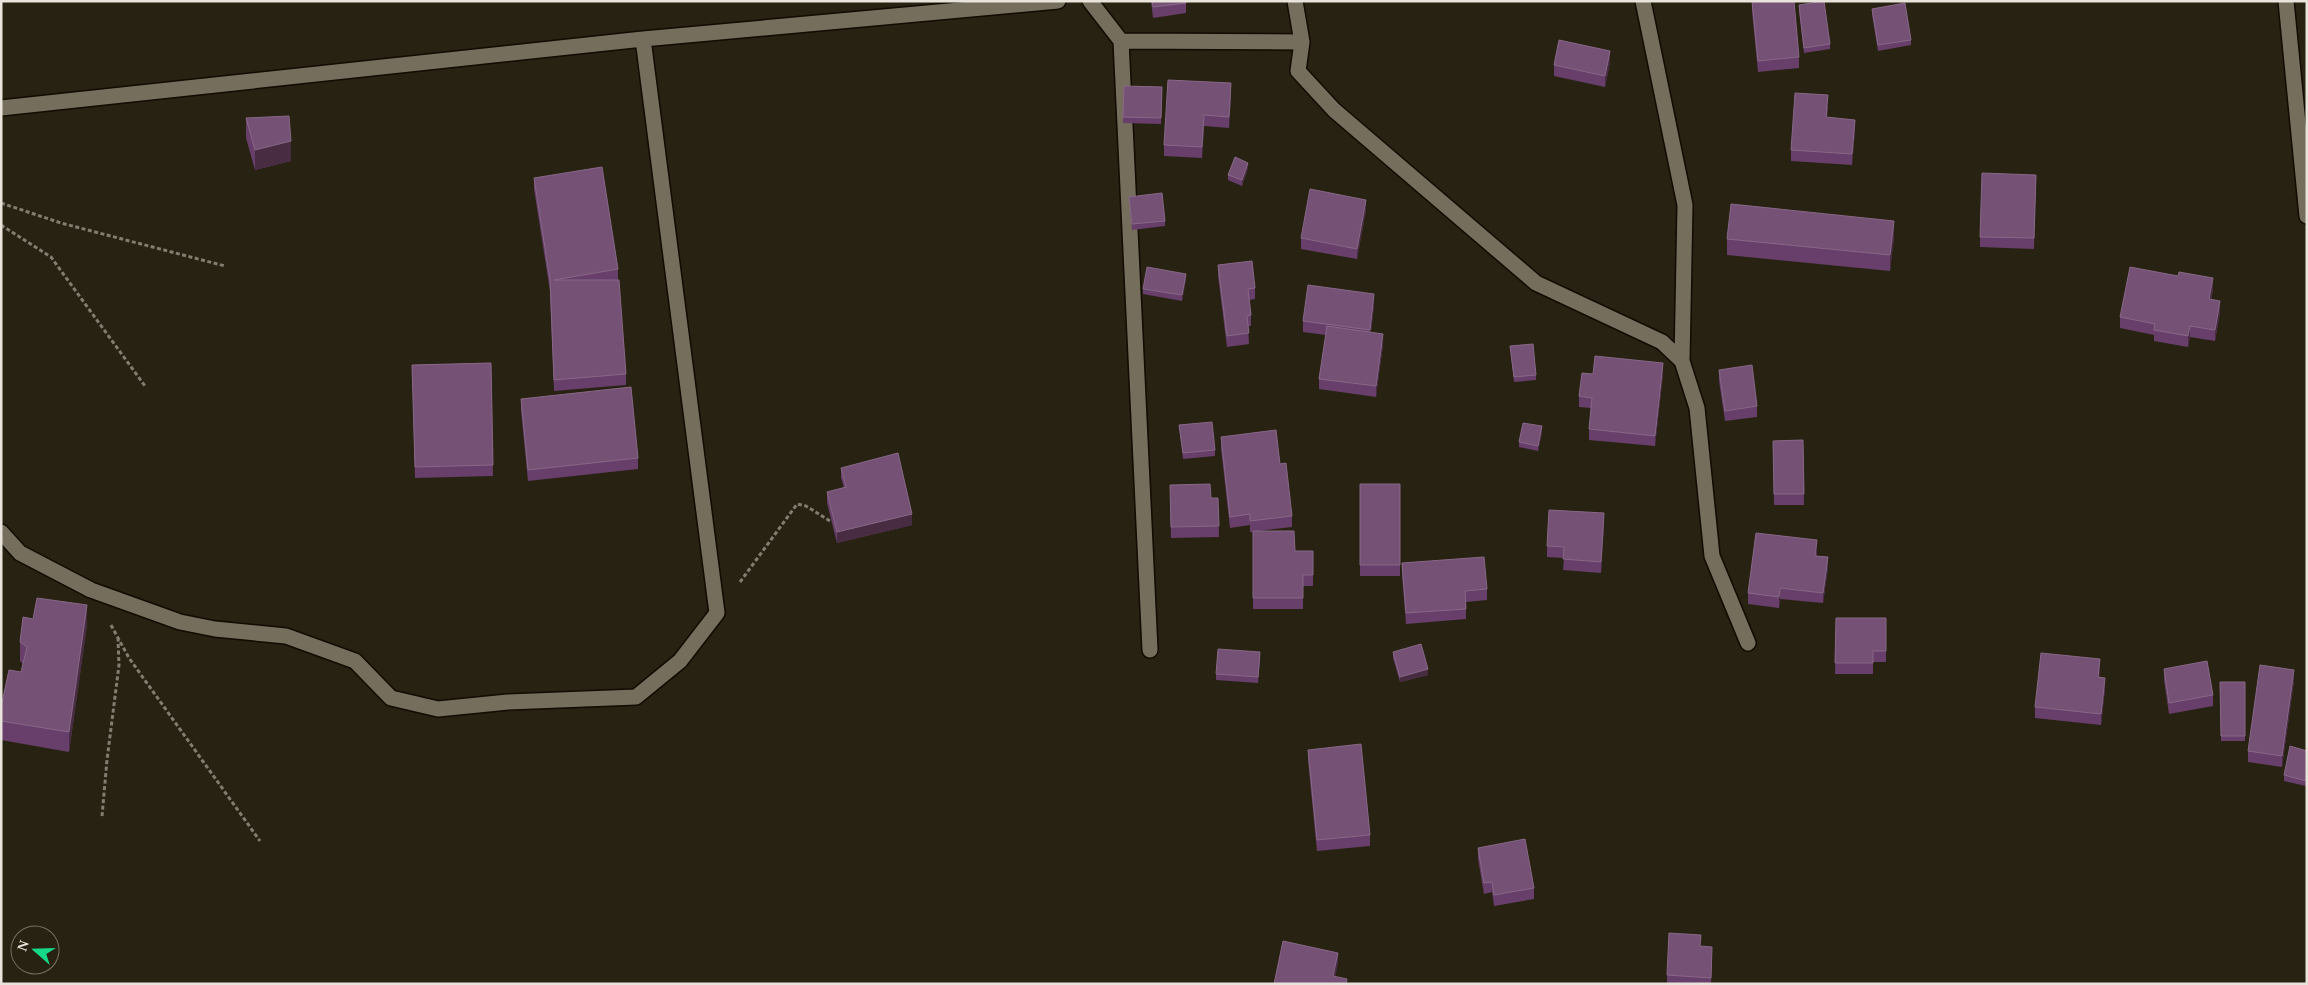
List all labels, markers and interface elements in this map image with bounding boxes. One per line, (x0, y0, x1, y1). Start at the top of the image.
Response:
north arrow (10, 925, 60, 975)
text: N (14, 938, 32, 953)

